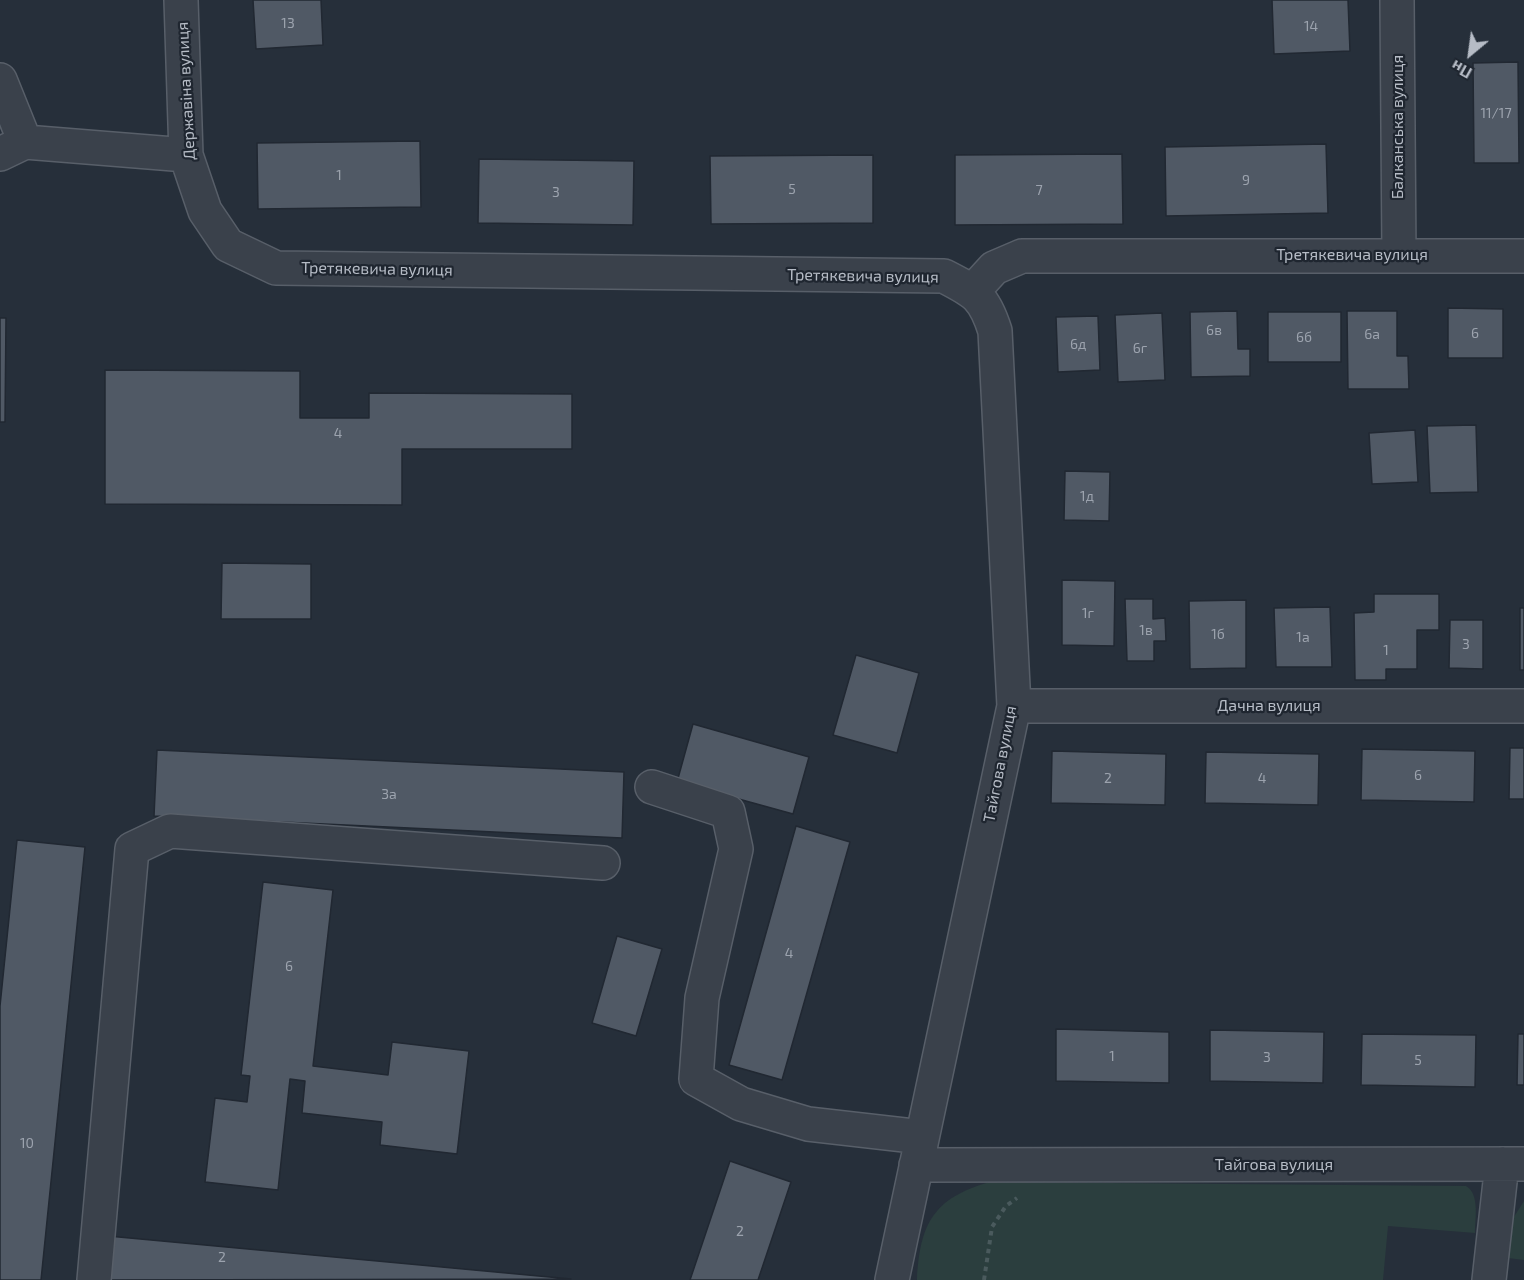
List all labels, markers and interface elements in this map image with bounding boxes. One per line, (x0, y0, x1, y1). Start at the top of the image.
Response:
house number: 13 (281, 15, 295, 31)
house number: 14 (1304, 18, 1318, 34)
street label: Державіна вулиця (173, 21, 199, 161)
north arrow (1440, 24, 1500, 84)
street label: Балканська вулиця (1388, 55, 1408, 199)
text: Пн (1447, 57, 1475, 84)
house number: 11/17 (1480, 105, 1512, 121)
house number: 1 (336, 167, 342, 183)
house number: 9 (1242, 172, 1250, 188)
house number: 5 (788, 181, 796, 197)
house number: 7 (1035, 182, 1043, 198)
house number: 3 (552, 184, 560, 200)
street label: Третякевича вулиця (1276, 245, 1428, 265)
street label: Третякевича вулиця (301, 258, 453, 280)
street label: Третякевича вулиця (787, 265, 939, 287)
house number: 6в (1206, 322, 1222, 338)
house number: 6 (1471, 325, 1479, 341)
house number: 6а (1364, 326, 1380, 342)
house number: 6б (1296, 329, 1312, 345)
house number: 6д (1070, 336, 1086, 352)
house number: 6г (1133, 340, 1147, 356)
house number: 4 (334, 425, 342, 441)
house number: 1д (1080, 488, 1094, 504)
house number: 1г (1082, 605, 1094, 621)
house number: 1в (1139, 622, 1153, 638)
house number: 1б (1211, 626, 1225, 642)
house number: 1а (1296, 629, 1310, 645)
house number: 3 (1462, 636, 1470, 652)
house number: 1 (1383, 642, 1389, 658)
street label: Дачна вулиця (1217, 696, 1321, 716)
street label: Тайгова вулиця (979, 704, 1021, 824)
house number: 6 (1414, 767, 1422, 783)
house number: 2 (1104, 770, 1112, 786)
house number: 4 (1258, 770, 1266, 786)
house number: 3а (381, 786, 397, 802)
house number: 4 (785, 945, 793, 961)
house number: 6 (285, 958, 293, 974)
house number: 1 (1109, 1048, 1115, 1064)
house number: 3 (1263, 1049, 1271, 1065)
house number: 5 (1414, 1052, 1422, 1068)
house number: 10 (20, 1135, 34, 1151)
street label: Тайгова вулиця (1215, 1155, 1333, 1175)
house number: 2 (736, 1223, 744, 1239)
house number: 2 (218, 1249, 226, 1265)

